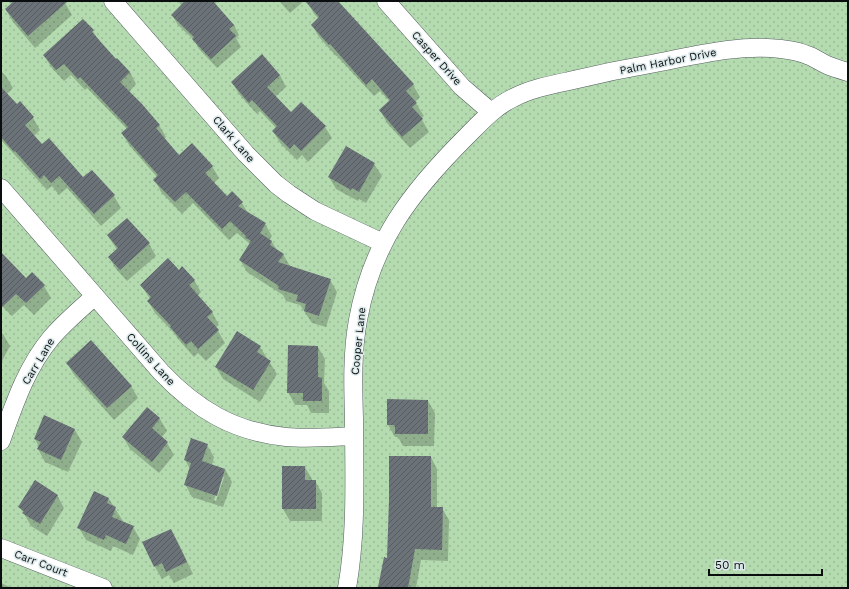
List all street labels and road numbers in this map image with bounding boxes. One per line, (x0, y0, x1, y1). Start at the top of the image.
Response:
street label: Casper Drive (409, 29, 464, 88)
street label: Palm Harbor Drive (619, 46, 717, 77)
street label: Clark Lane (210, 113, 257, 165)
street label: Cooper Lane (348, 307, 369, 376)
street label: Collins Lane (124, 330, 178, 388)
street label: Carr Lane (19, 336, 57, 387)
street label: Carr Court (12, 547, 70, 580)

